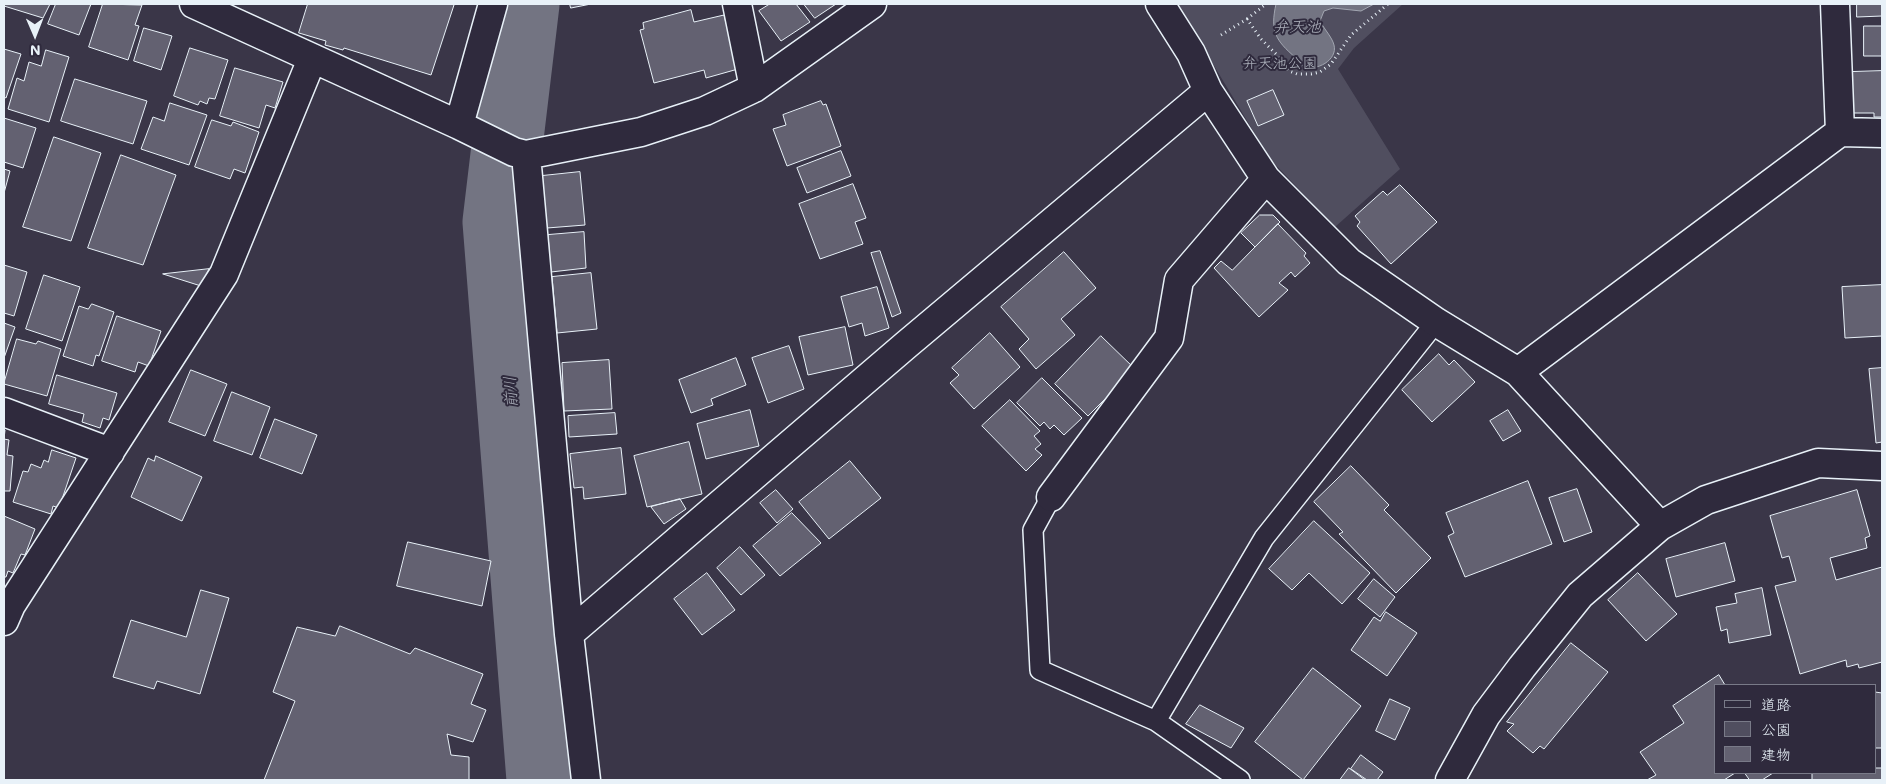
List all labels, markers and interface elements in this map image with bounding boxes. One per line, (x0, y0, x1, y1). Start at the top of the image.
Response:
north arrow (10, 10, 60, 60)
water label: 弁天池 (1273, 17, 1321, 37)
text: N (30, 41, 41, 60)
park label: 弁天池公園 (1243, 54, 1317, 72)
water label: 前川 (500, 375, 522, 409)
legend (1714, 684, 1876, 774)
text: 道路 (1761, 694, 1791, 714)
text: 公園 (1761, 719, 1791, 739)
text: 建物 (1761, 744, 1791, 764)

